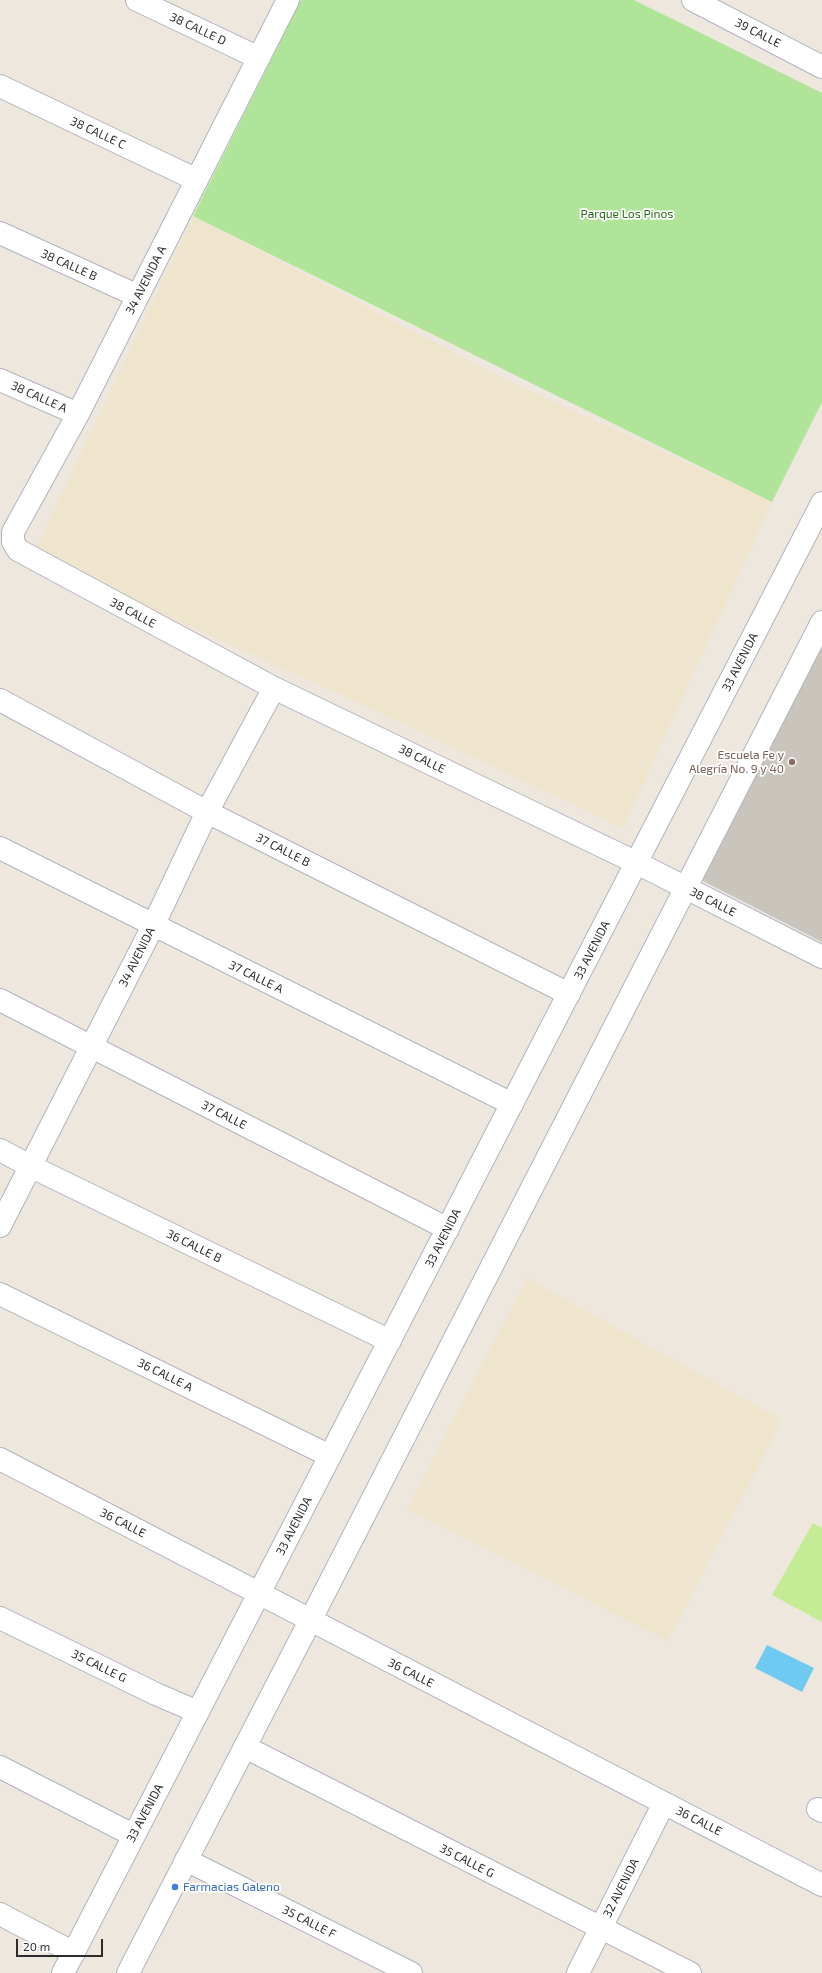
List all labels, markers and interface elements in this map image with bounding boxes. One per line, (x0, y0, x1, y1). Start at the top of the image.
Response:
street label: 38 CALLE D (167, 10, 229, 48)
street label: 39 CALLE (733, 15, 783, 51)
street label: 38 CALLE C (68, 114, 128, 152)
park label: Parque Los Pinos (581, 207, 673, 221)
street label: 34 AVENIDA A (123, 243, 169, 317)
street label: 38 CALLE B (39, 246, 99, 284)
street label: 38 CALLE A (9, 378, 69, 416)
street label: 38 CALLE (108, 595, 158, 631)
street label: 33 AVENIDA (719, 630, 761, 694)
street label: 38 CALLE (396, 742, 448, 776)
place label: Escuela Fe y Alegría No. 9 y 40 (689, 748, 784, 776)
marker: Escuela Fe y Alegría No. 9 y 40 (787, 757, 797, 767)
street label: 37 CALLE B (253, 830, 313, 870)
street label: 38 CALLE (687, 884, 739, 920)
street label: 33 AVENIDA (571, 918, 613, 982)
street label: 34 AVENIDA (116, 925, 158, 989)
street label: 37 CALLE A (226, 958, 286, 996)
street label: 37 CALLE (199, 1097, 249, 1133)
street label: 33 AVENIDA (422, 1206, 464, 1270)
street label: 36 CALLE B (164, 1226, 224, 1266)
street label: 36 CALLE A (135, 1355, 195, 1395)
street label: 33 AVENIDA (273, 1494, 315, 1558)
street label: 36 CALLE (98, 1505, 148, 1541)
street label: 35 CALLE G (69, 1647, 129, 1685)
street label: 36 CALLE (386, 1655, 436, 1691)
street label: 33 AVENIDA (124, 1781, 166, 1845)
street label: 36 CALLE (674, 1803, 724, 1839)
street label: 35 CALLE G (437, 1841, 497, 1881)
street label: 32 AVENIDA (600, 1856, 642, 1920)
place label: Farmacias Galeno (183, 1880, 280, 1894)
marker: Farmacias Galeno (170, 1882, 180, 1892)
street label: 35 CALLE F (280, 1902, 338, 1942)
scale bar (18, 1931, 105, 1957)
text: 20 m (23, 1939, 50, 1953)

